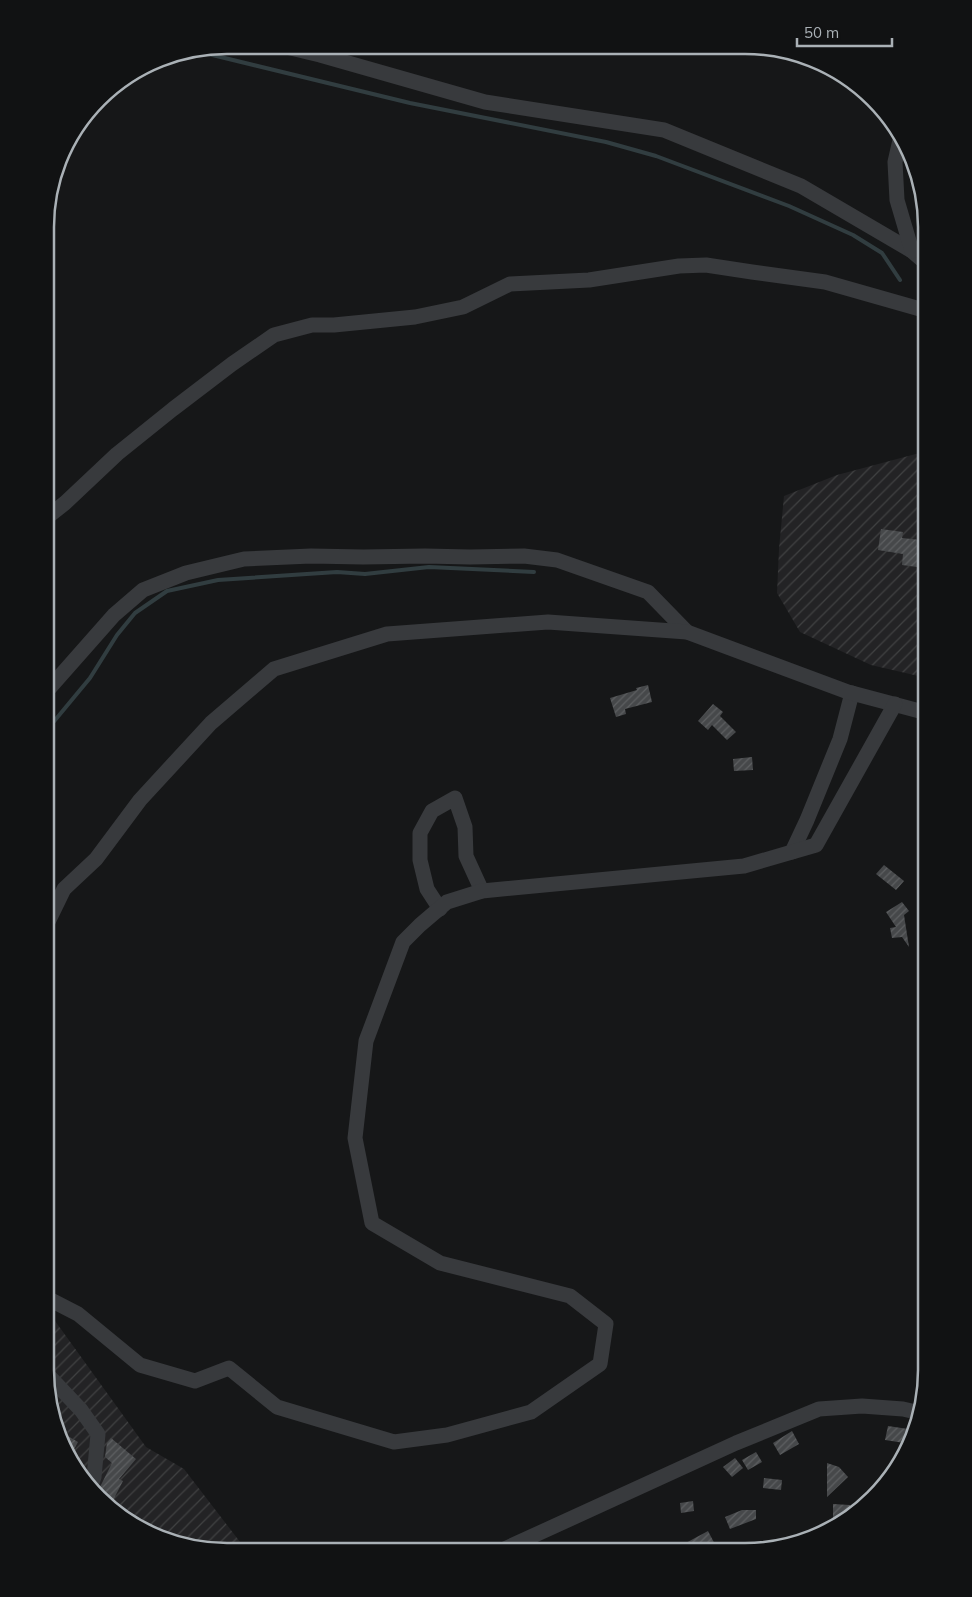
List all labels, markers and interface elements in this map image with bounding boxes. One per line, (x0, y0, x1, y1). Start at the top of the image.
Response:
scale bar (797, 15, 892, 47)
text: 50 m (804, 23, 839, 42)

